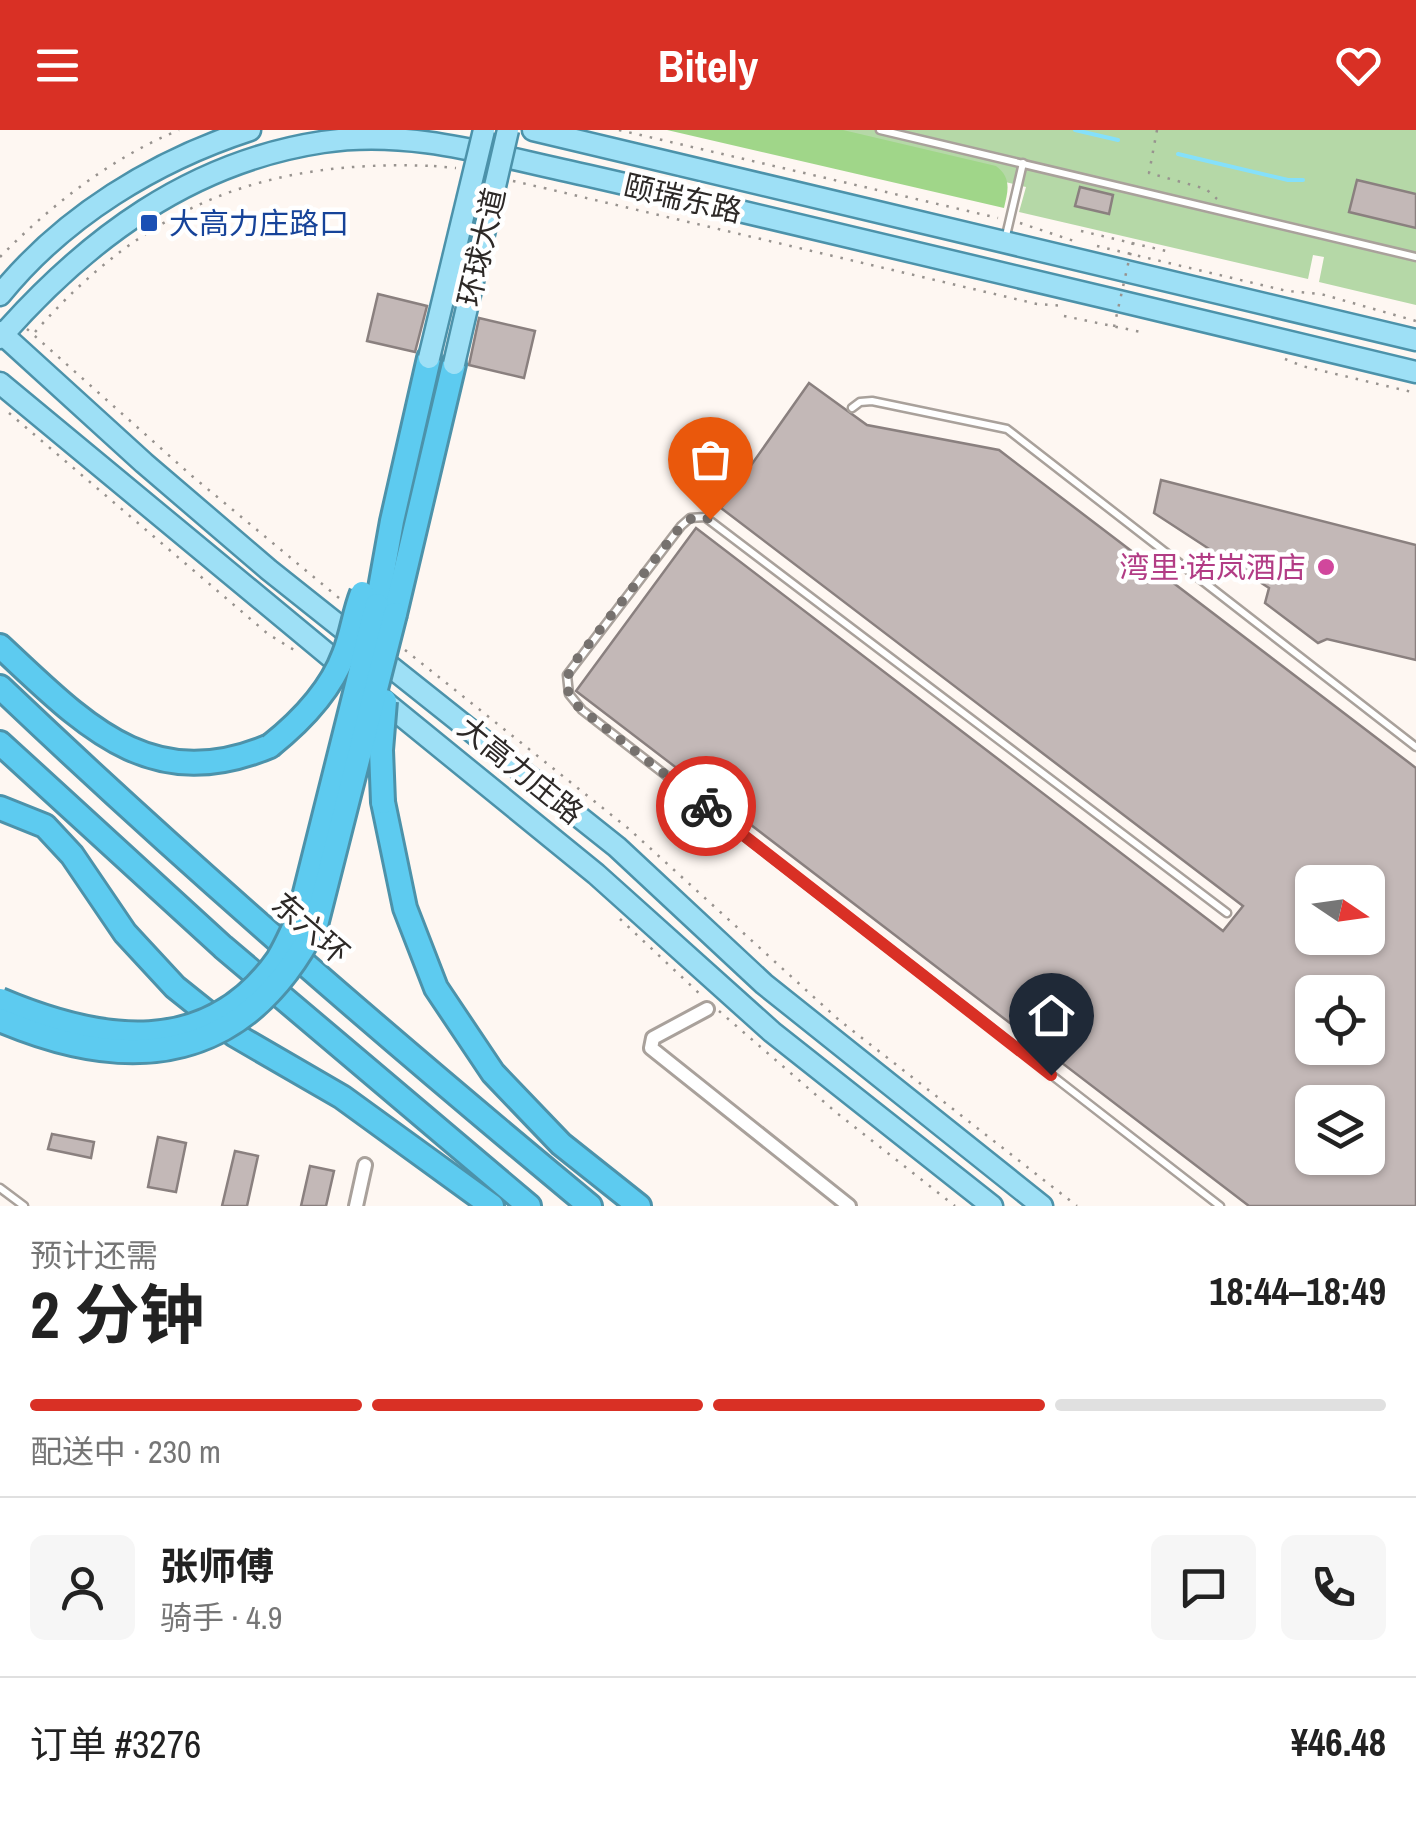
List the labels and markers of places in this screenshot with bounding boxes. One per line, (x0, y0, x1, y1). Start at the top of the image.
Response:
place label: 大高力庄路口 (169, 203, 349, 243)
marker: 大高力庄路口 (138, 212, 160, 234)
pin (668, 417, 753, 520)
place label: 湾里·诺岚酒店 (1119, 547, 1306, 587)
marker: 湾里·诺岚酒店 (1315, 556, 1337, 578)
pin (1009, 973, 1094, 1076)

